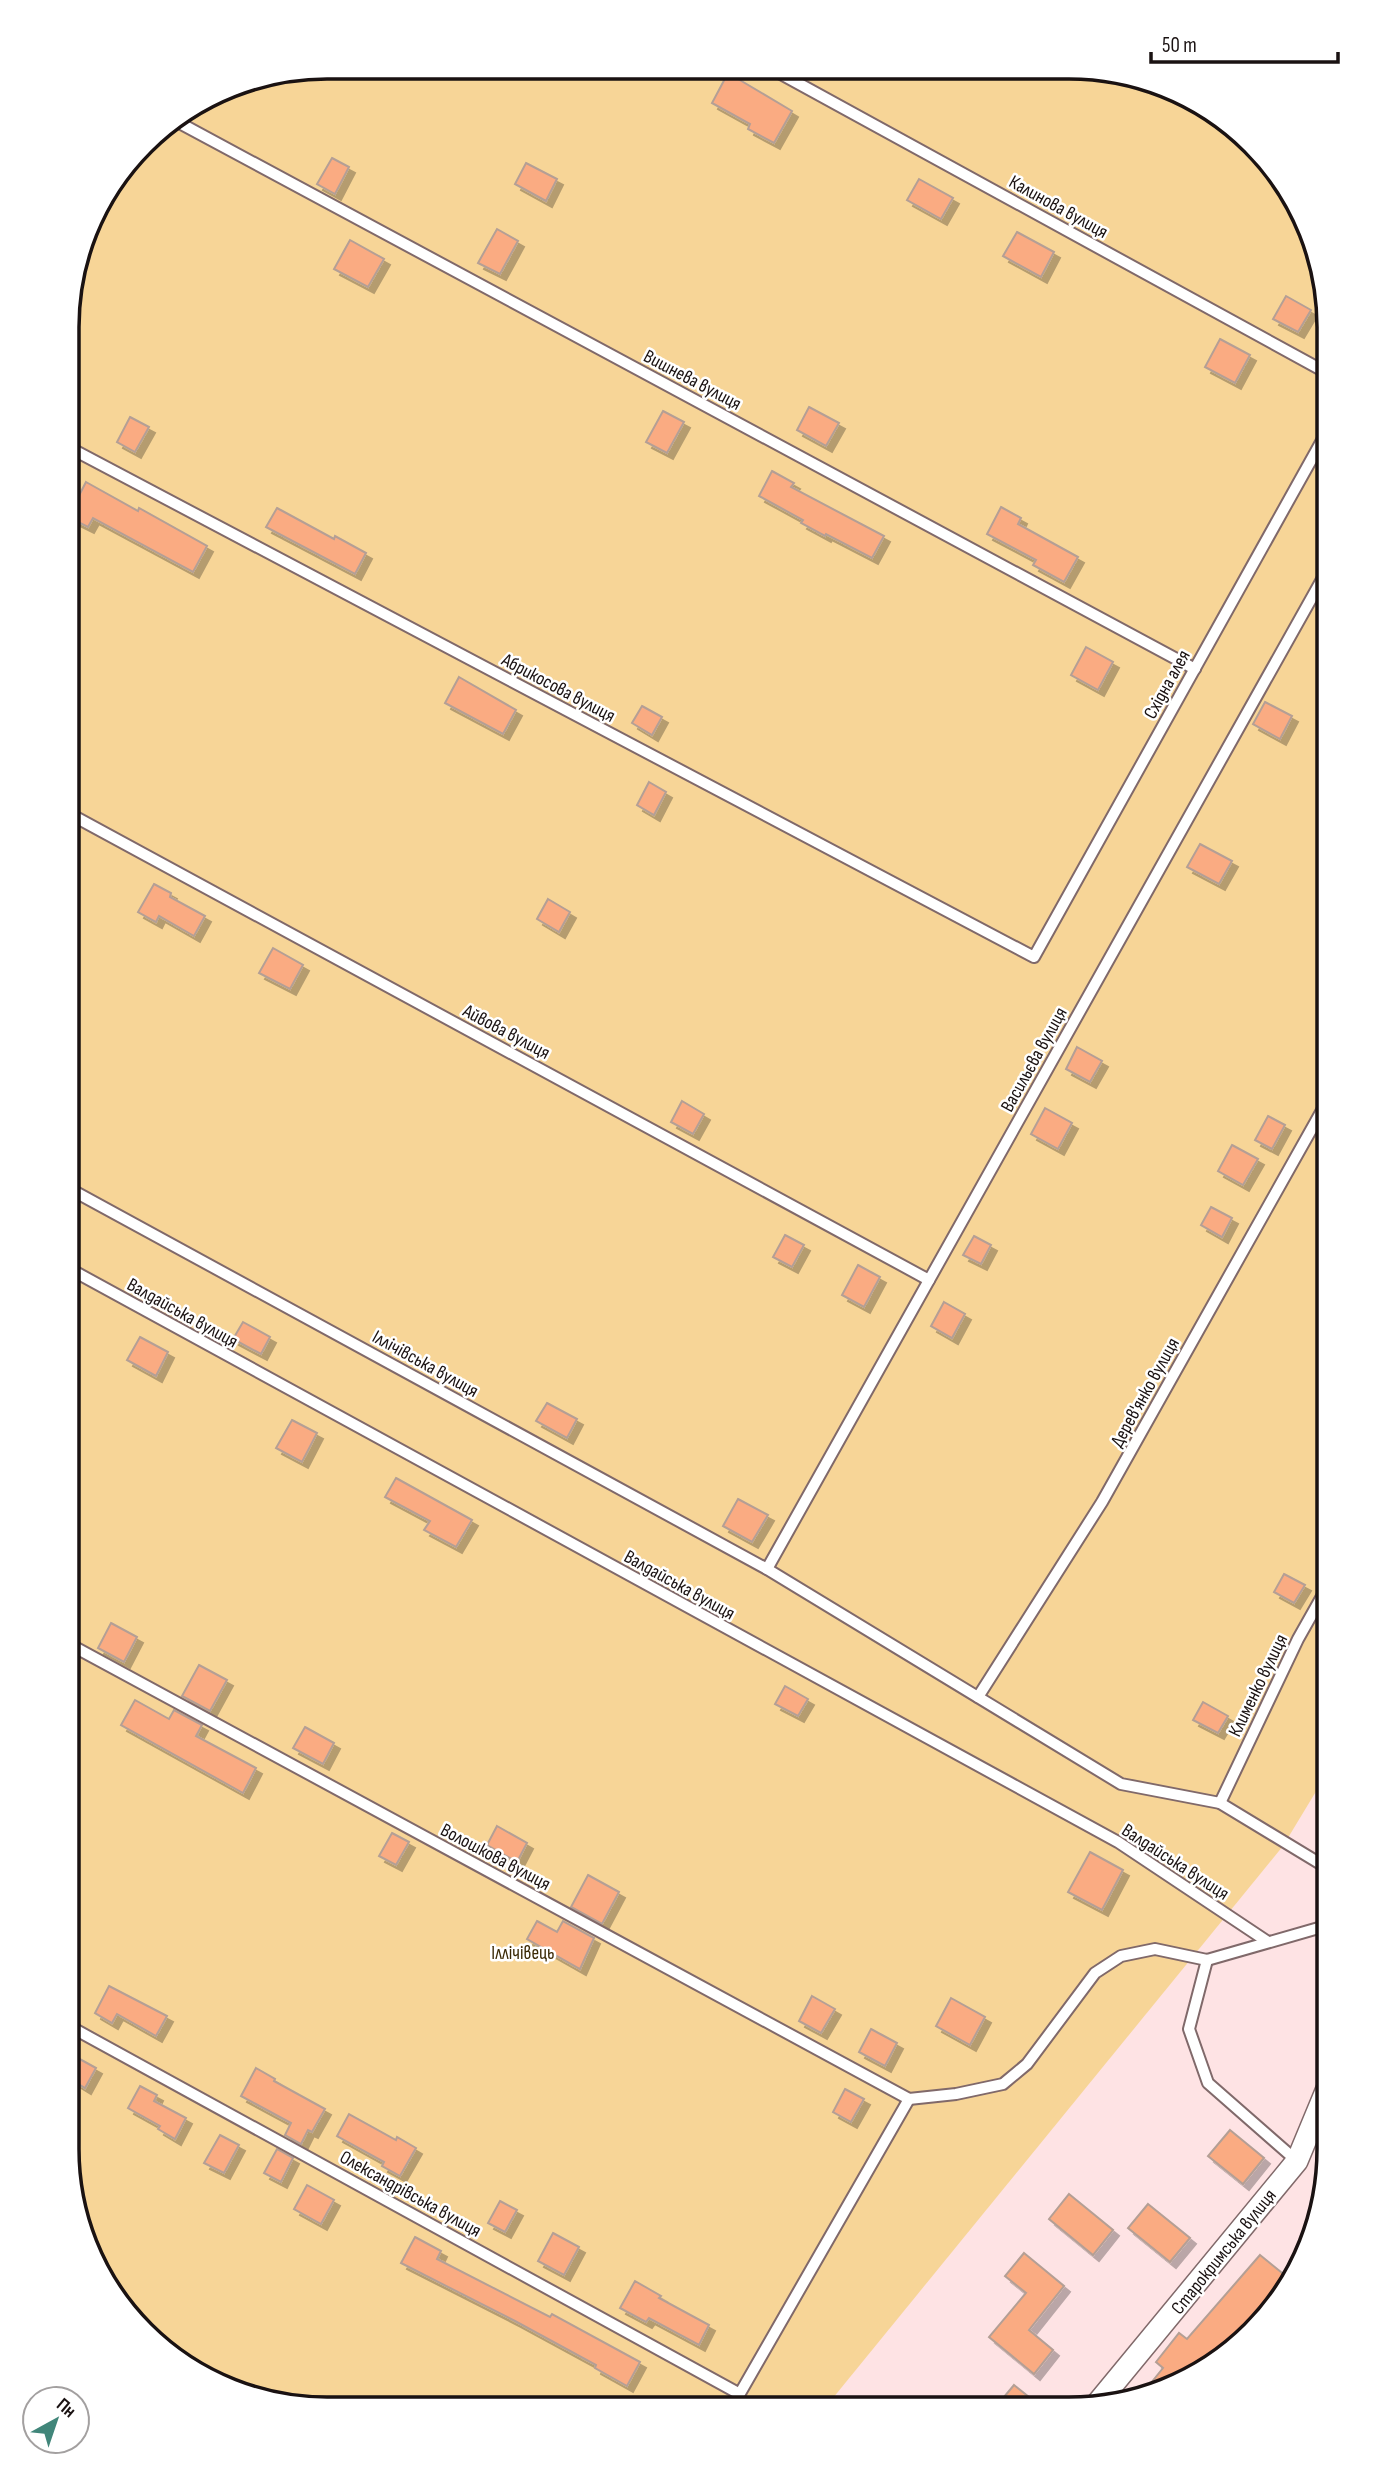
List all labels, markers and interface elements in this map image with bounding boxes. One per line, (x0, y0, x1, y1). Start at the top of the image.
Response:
scale bar (1151, 21, 1338, 65)
text: 50 m (1162, 33, 1197, 58)
street label: Калинова вулиця (1005, 171, 1112, 244)
street label: Вишнева вулиця (639, 345, 745, 416)
street label: Східна алея (1139, 646, 1196, 723)
street label: Абрикосова вулиця (497, 648, 619, 728)
street label: Айвова вулиця (458, 999, 554, 1065)
street label: Васильєва вулиця (996, 1003, 1073, 1116)
street label: Валдайська вулиця (123, 1273, 242, 1353)
street label: Іллічівська вулиця (368, 1326, 482, 1403)
street label: Дерев'янко вулиця (1106, 1334, 1185, 1451)
street label: Валдайська вулиця (620, 1545, 739, 1625)
street label: Клименко вулиця (1224, 1631, 1293, 1741)
street label: Волошкова вулиця (436, 1819, 554, 1896)
street label: Валдайська вулиця (1117, 1819, 1233, 1905)
park label: Іллічівець (491, 1942, 555, 1965)
street label: Олександрівська вулиця (336, 2146, 485, 2243)
street label: Старокримська вулиця (1167, 2185, 1282, 2319)
north arrow (21, 2385, 91, 2455)
text: Пн (52, 2393, 80, 2423)

